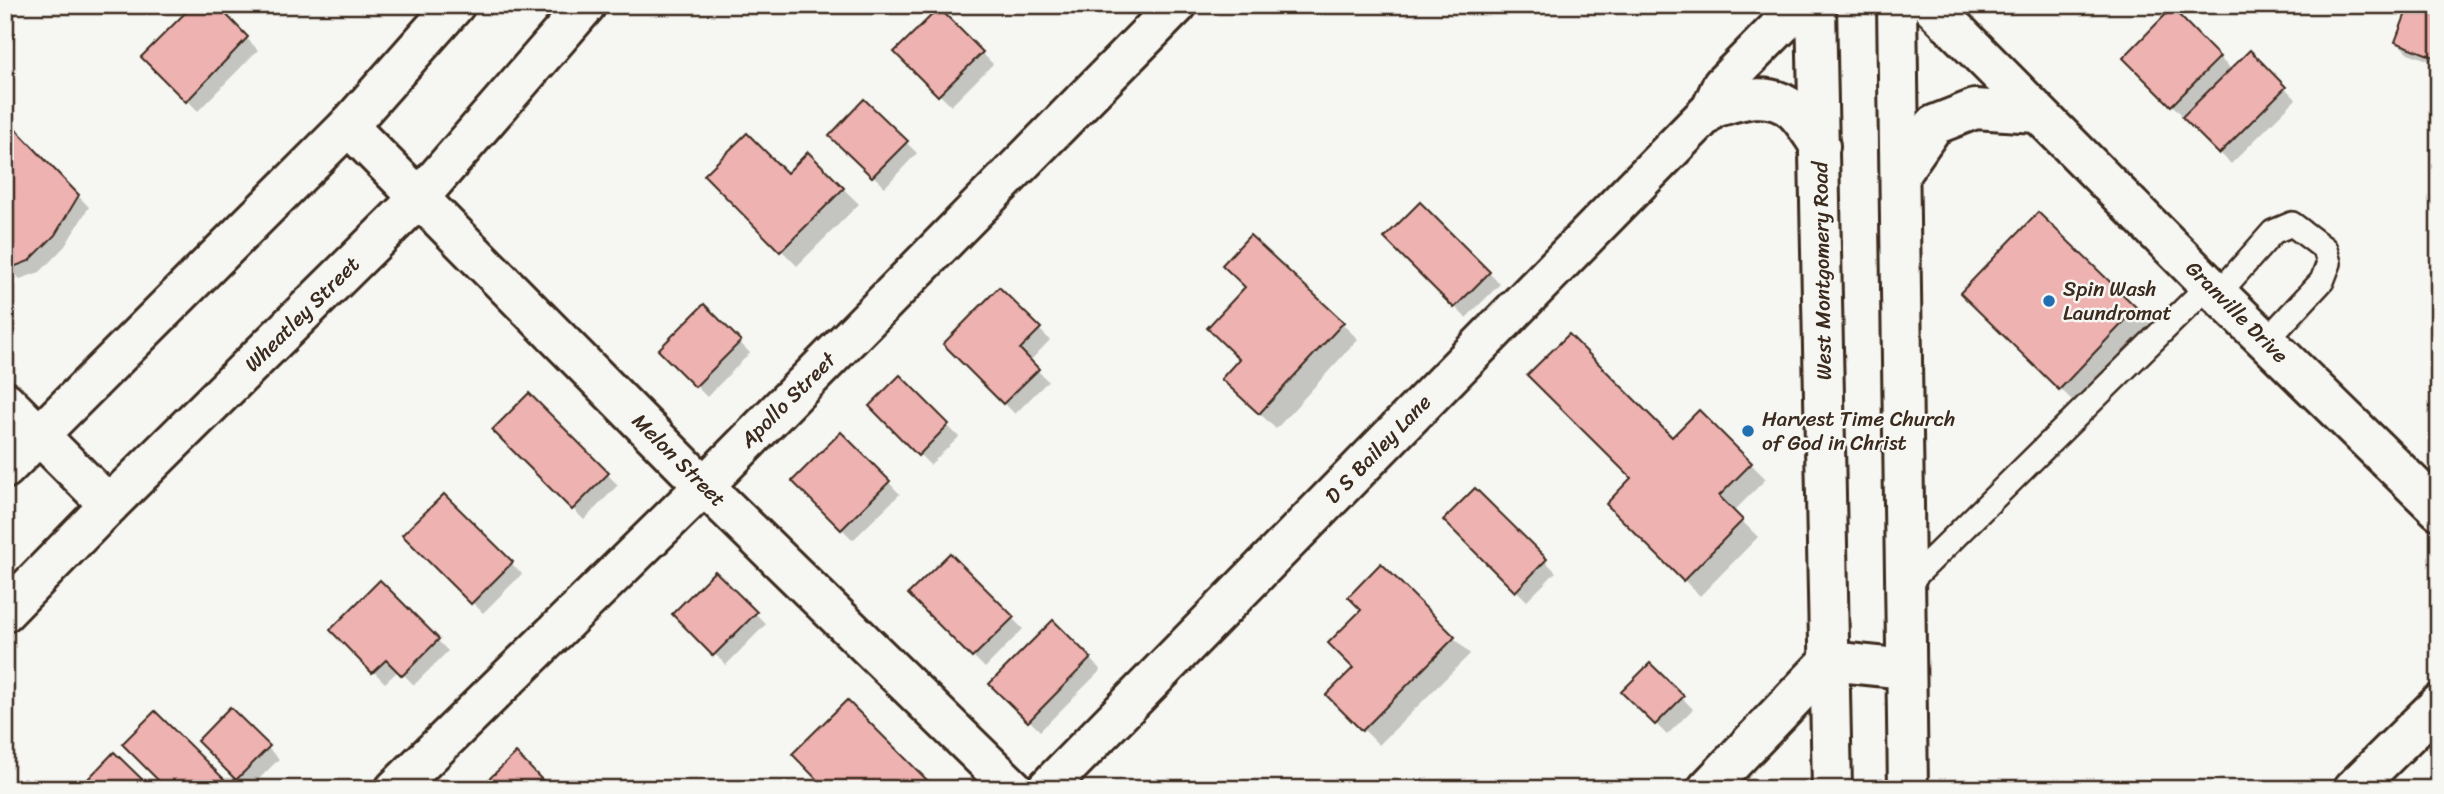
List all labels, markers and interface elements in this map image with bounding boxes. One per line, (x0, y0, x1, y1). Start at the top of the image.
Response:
street label: West Montgomery Road (1801, 160, 1843, 381)
street label: Wheatley Street (235, 247, 369, 381)
street label: Granville Drive (2176, 251, 2298, 373)
place label: Spin Wash Laundromat (2063, 270, 2172, 332)
marker: Spin Wash Laundromat (2041, 293, 2057, 309)
street label: Apollo Street (730, 342, 846, 458)
street label: D S Bailey Lane (1315, 385, 1441, 513)
place label: Harvest Time Church of God in Christ (1762, 400, 1955, 462)
street label: Melon Street (623, 404, 735, 516)
marker: Harvest Time Church of God in Christ (1740, 423, 1756, 439)

